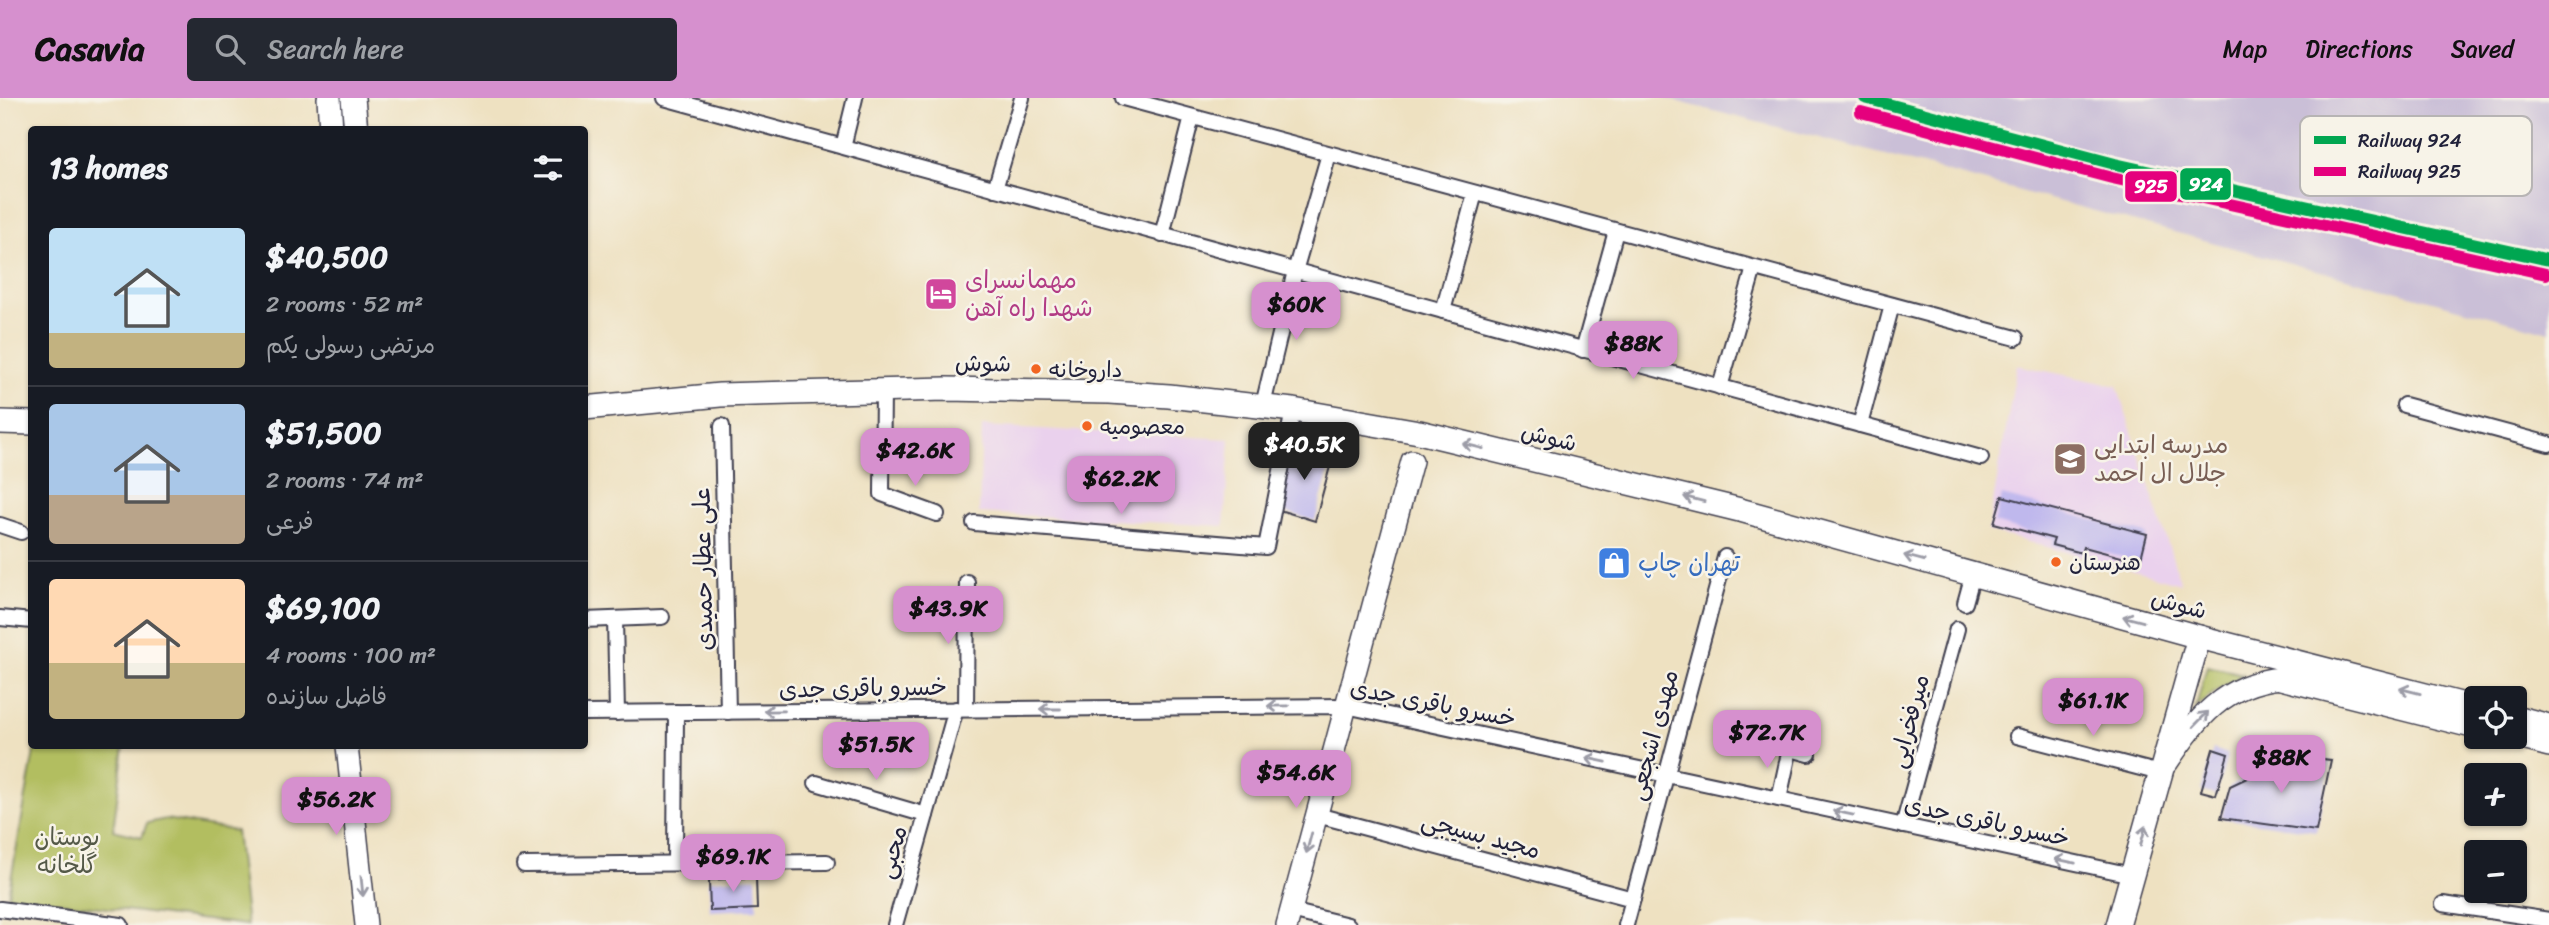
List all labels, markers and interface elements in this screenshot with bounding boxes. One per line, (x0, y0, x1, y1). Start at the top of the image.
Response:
search box (187, 18, 677, 81)
text: Casavia (35, 20, 145, 78)
text: Search here (267, 26, 404, 72)
text: Map (2223, 28, 2267, 70)
text: Directions (2305, 28, 2413, 70)
text: Saved (2451, 28, 2514, 70)
icon: search (211, 30, 249, 68)
legend (2300, 116, 2532, 196)
text: Railway 924 (2358, 124, 2462, 157)
text: 13 homes (49, 141, 168, 195)
icon: filters (529, 149, 567, 187)
text: Railway 925 (2358, 155, 2462, 188)
line badge: 924 (2179, 167, 2232, 201)
text: 924 (2189, 168, 2223, 201)
line badge: 925 (2124, 170, 2178, 203)
text: 925 (2134, 170, 2169, 203)
text: $40,500 (266, 230, 388, 284)
icon: home (105, 256, 189, 340)
place label: مهمانسرای شهدا راه آهن (965, 259, 1093, 329)
hotel icon: مهمانسرای شهدا راه آهن (922, 275, 960, 313)
pin: $60K (1255, 282, 1337, 342)
text: 2 rooms · 52 m² (266, 284, 423, 325)
text: $60K (1267, 284, 1325, 325)
pin: $88K (1592, 322, 1674, 381)
text: $88K (1604, 323, 1662, 364)
text: مرتضی رسولی یکم (266, 325, 435, 366)
street label: شوش (954, 342, 1012, 384)
place label: داروخانه (1049, 350, 1122, 389)
marker: داروخانه (1029, 362, 1043, 376)
text: $51,500 (266, 406, 382, 460)
place label: معصومیه (1100, 407, 1185, 446)
street label: شوش (1517, 410, 1581, 464)
marker: معصومیه (1080, 419, 1094, 433)
pin: $40.5K (1247, 422, 1361, 482)
text: $40.5K (1264, 424, 1344, 465)
place label: مدرسه ابتدایی جلال ال احمد (2094, 424, 2229, 494)
pin: $42.6K (858, 428, 972, 488)
text: $42.6K (876, 430, 954, 471)
icon: home (105, 432, 189, 516)
one-way arrow (1462, 438, 1485, 452)
school or university icon: مدرسه ابتدایی جلال ال احمد (2051, 440, 2089, 478)
pin: $62.2K (1064, 456, 1178, 516)
text: $62.2K (1083, 458, 1159, 499)
text: 2 rooms · 74 m² (266, 460, 423, 501)
street label: علی عطار حمیدی (681, 487, 725, 651)
one-way arrow (1683, 492, 1706, 505)
text: فرعی (266, 501, 314, 542)
place label: تهران چاپ (1638, 542, 1741, 584)
place label: هنرستان (2069, 543, 2141, 582)
shop icon: تهران چاپ (1595, 544, 1633, 582)
one-way arrow (1903, 551, 1925, 564)
marker: هنرستان (2049, 555, 2063, 569)
street label: شوش (2146, 576, 2212, 632)
text: $69,100 (266, 581, 381, 635)
pin: $43.9K (891, 587, 1005, 646)
text: $43.9K (909, 588, 987, 629)
icon: home (105, 607, 189, 691)
one-way arrow (2122, 611, 2144, 624)
text: 4 rooms · 100 m² (266, 635, 436, 676)
street label: مهدی اشجعی (1615, 665, 1691, 805)
street label: خسرو باقری جدی (779, 666, 947, 710)
street label: خسرو باقری جدی (1346, 666, 1520, 740)
street label: میرفخرایی (1876, 669, 1942, 773)
text: فاضل سازنده (266, 676, 387, 717)
pin: $61.1K (2036, 678, 2150, 738)
text: $61.1K (2058, 680, 2128, 721)
one-way arrow (2399, 684, 2422, 697)
map controls (2464, 686, 2527, 903)
button: locate (2464, 686, 2527, 749)
one-way arrow (1267, 700, 1290, 713)
one-way arrow (1039, 702, 1062, 716)
one-way arrow (763, 704, 786, 718)
pin: $72.7K (1710, 710, 1824, 770)
one-way arrow (2192, 711, 2209, 728)
text: $72.7K (1729, 712, 1805, 753)
pin: $51.5K (819, 722, 933, 782)
text: $51.5K (839, 724, 913, 765)
pin: $88K (2240, 736, 2322, 795)
text: $88K (2252, 737, 2310, 778)
pin: $54.6K (1239, 750, 1353, 810)
text: $54.6K (1257, 752, 1335, 793)
one-way arrow (1585, 752, 1608, 766)
button: + (2464, 763, 2527, 826)
pin: $56.2K (279, 778, 393, 837)
text: $56.2K (298, 779, 374, 820)
street label: خسرو باقری جدی (1900, 783, 2074, 859)
street label: مجید بسیجی (1417, 799, 1545, 871)
one-way arrow (1832, 806, 1855, 819)
park label: بوستان گلخانه (34, 816, 100, 886)
street label: محبی (864, 820, 920, 884)
one-way arrow (2137, 825, 2150, 847)
one-way arrow (1302, 832, 1315, 854)
pin: $69.1K (676, 834, 790, 894)
text: $69.1K (696, 836, 770, 877)
button: − (2464, 840, 2527, 903)
one-way arrow (2054, 854, 2077, 867)
one-way arrow (356, 875, 369, 897)

